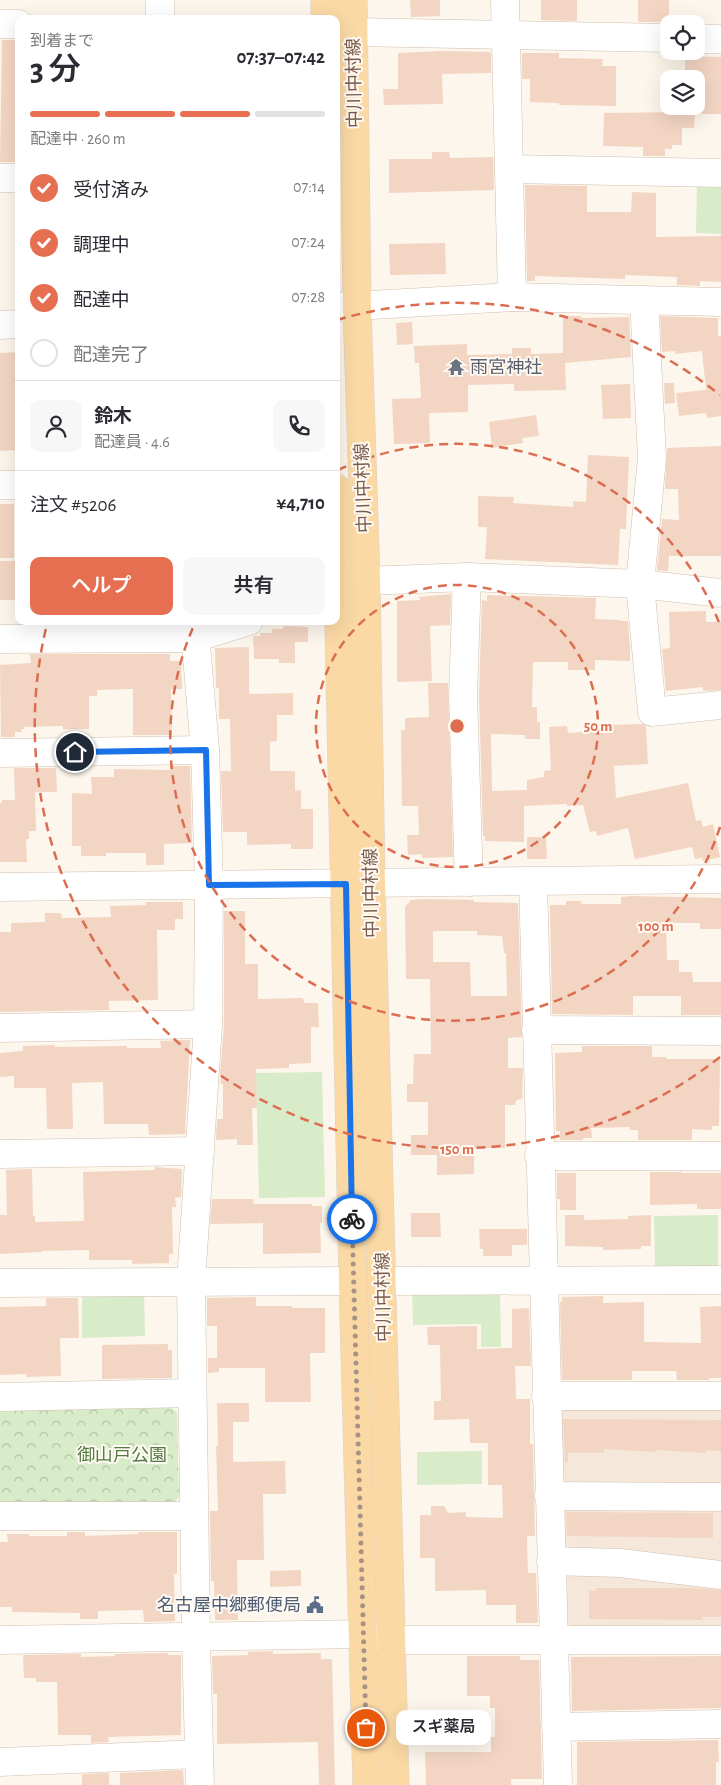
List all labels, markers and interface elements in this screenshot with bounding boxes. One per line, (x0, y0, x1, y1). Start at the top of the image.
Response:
map controls (660, 15, 705, 115)
button: locate (660, 15, 705, 60)
text: 到着まで (30, 33, 94, 49)
street label: 中川中村線 (343, 38, 365, 128)
text: 07:37–07:42 (236, 48, 325, 67)
text: 3 分 (30, 54, 81, 86)
button: layers (660, 70, 705, 115)
text: 配達中 · 260 m (30, 131, 126, 147)
icon: check (30, 174, 58, 202)
text: 07:14 (293, 179, 325, 195)
text: 受付済み (73, 181, 149, 200)
icon: check (30, 229, 58, 257)
text: 07:24 (291, 234, 325, 250)
text: 調理中 (73, 236, 130, 255)
icon: check (30, 284, 58, 312)
text: 07:28 (291, 289, 325, 305)
text: 配達中 (73, 291, 130, 310)
text: 配達完了 (73, 346, 149, 365)
temple icon: 雨宮神社 (446, 357, 466, 377)
place label: 雨宮神社 (470, 358, 542, 377)
button: person (30, 400, 82, 452)
button: phone (273, 400, 325, 452)
text: 鈴木 (94, 407, 132, 426)
text: 配達員 · 4.6 (94, 434, 170, 450)
street label: 中川中村線 (351, 443, 375, 533)
text: ¥4,710 (276, 494, 325, 513)
text: 注文 #5206 (30, 496, 117, 515)
button: ヘルプ (30, 557, 173, 615)
button: 共有 (183, 557, 325, 615)
centre of rings (448, 717, 466, 735)
text: 50 m (584, 719, 612, 734)
pin (54, 731, 96, 773)
icon: home (61, 738, 89, 766)
street label: 中川中村線 (360, 848, 382, 938)
text: 100 m (638, 919, 674, 934)
text: 150 m (440, 1142, 474, 1157)
courier (327, 1194, 377, 1244)
icon: bike (338, 1205, 366, 1233)
street label: 中川中村線 (372, 1252, 394, 1342)
park label: 御山戸公園 (77, 1445, 167, 1465)
place label: 名古屋中郷郵便局 (157, 1595, 301, 1615)
public building icon: 名古屋中郷郵便局 (305, 1595, 325, 1615)
pin (345, 1707, 387, 1749)
callout: スギ薬局 (396, 1710, 491, 1746)
icon: bag (352, 1714, 380, 1742)
text: スギ薬局 (411, 1719, 476, 1735)

